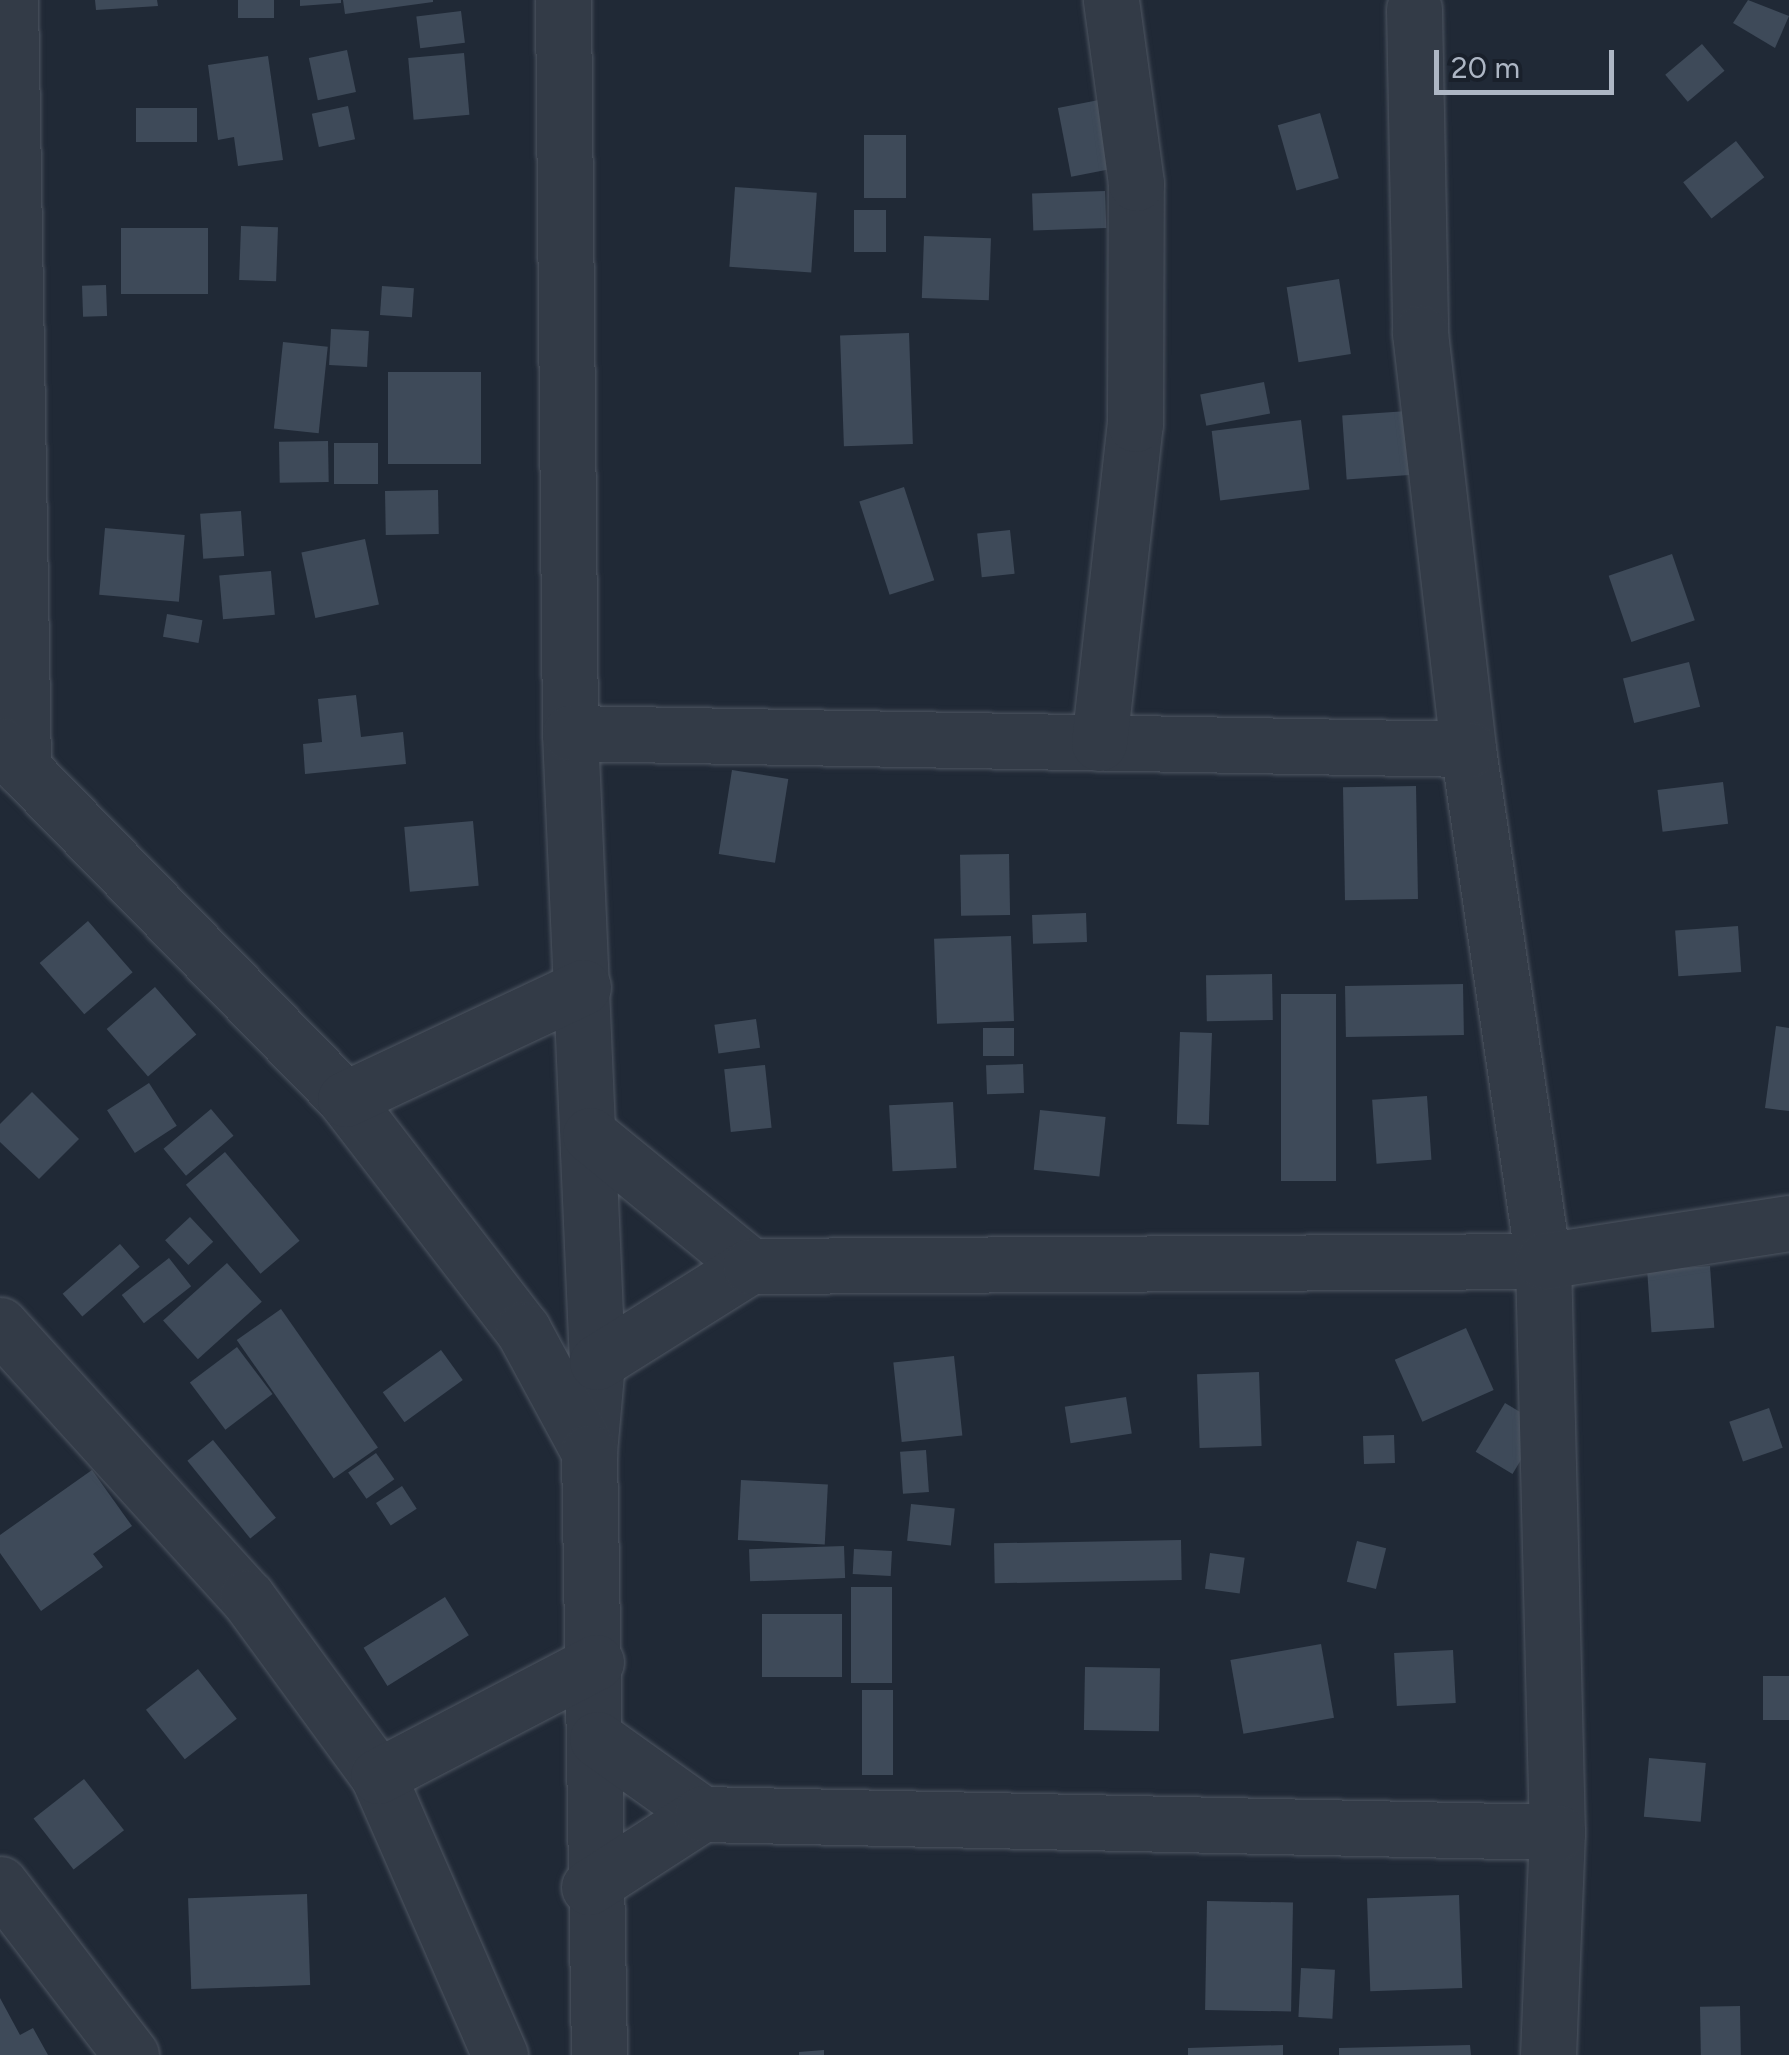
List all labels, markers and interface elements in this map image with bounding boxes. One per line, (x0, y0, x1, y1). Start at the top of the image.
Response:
scale bar (1439, 30, 1619, 92)
text: 20 m (1451, 49, 1520, 86)

